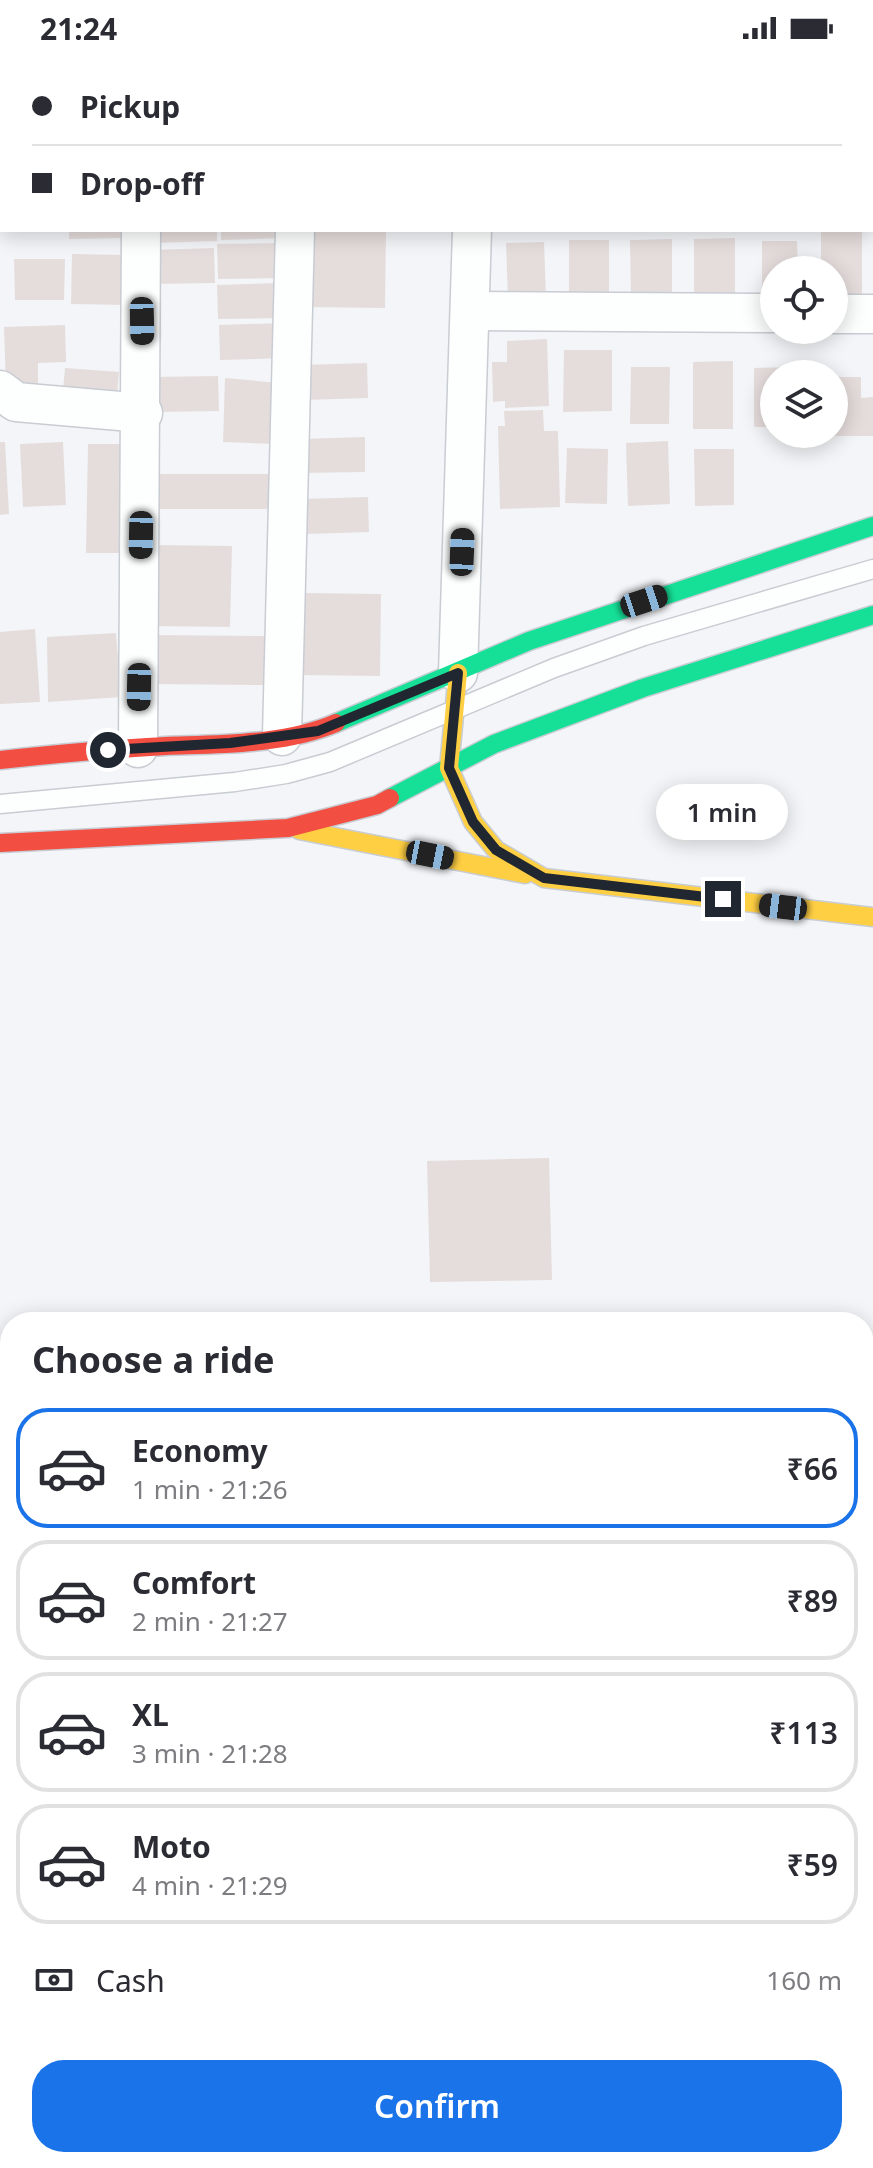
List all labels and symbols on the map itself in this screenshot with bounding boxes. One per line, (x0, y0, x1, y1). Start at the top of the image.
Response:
car (130, 297, 154, 345)
car (129, 511, 153, 559)
car (449, 528, 475, 576)
car (617, 582, 671, 620)
car (127, 663, 151, 711)
route start (90, 732, 126, 768)
callout: 1 min (657, 783, 789, 839)
car (404, 839, 456, 871)
route end (705, 881, 741, 917)
car (758, 892, 808, 922)

